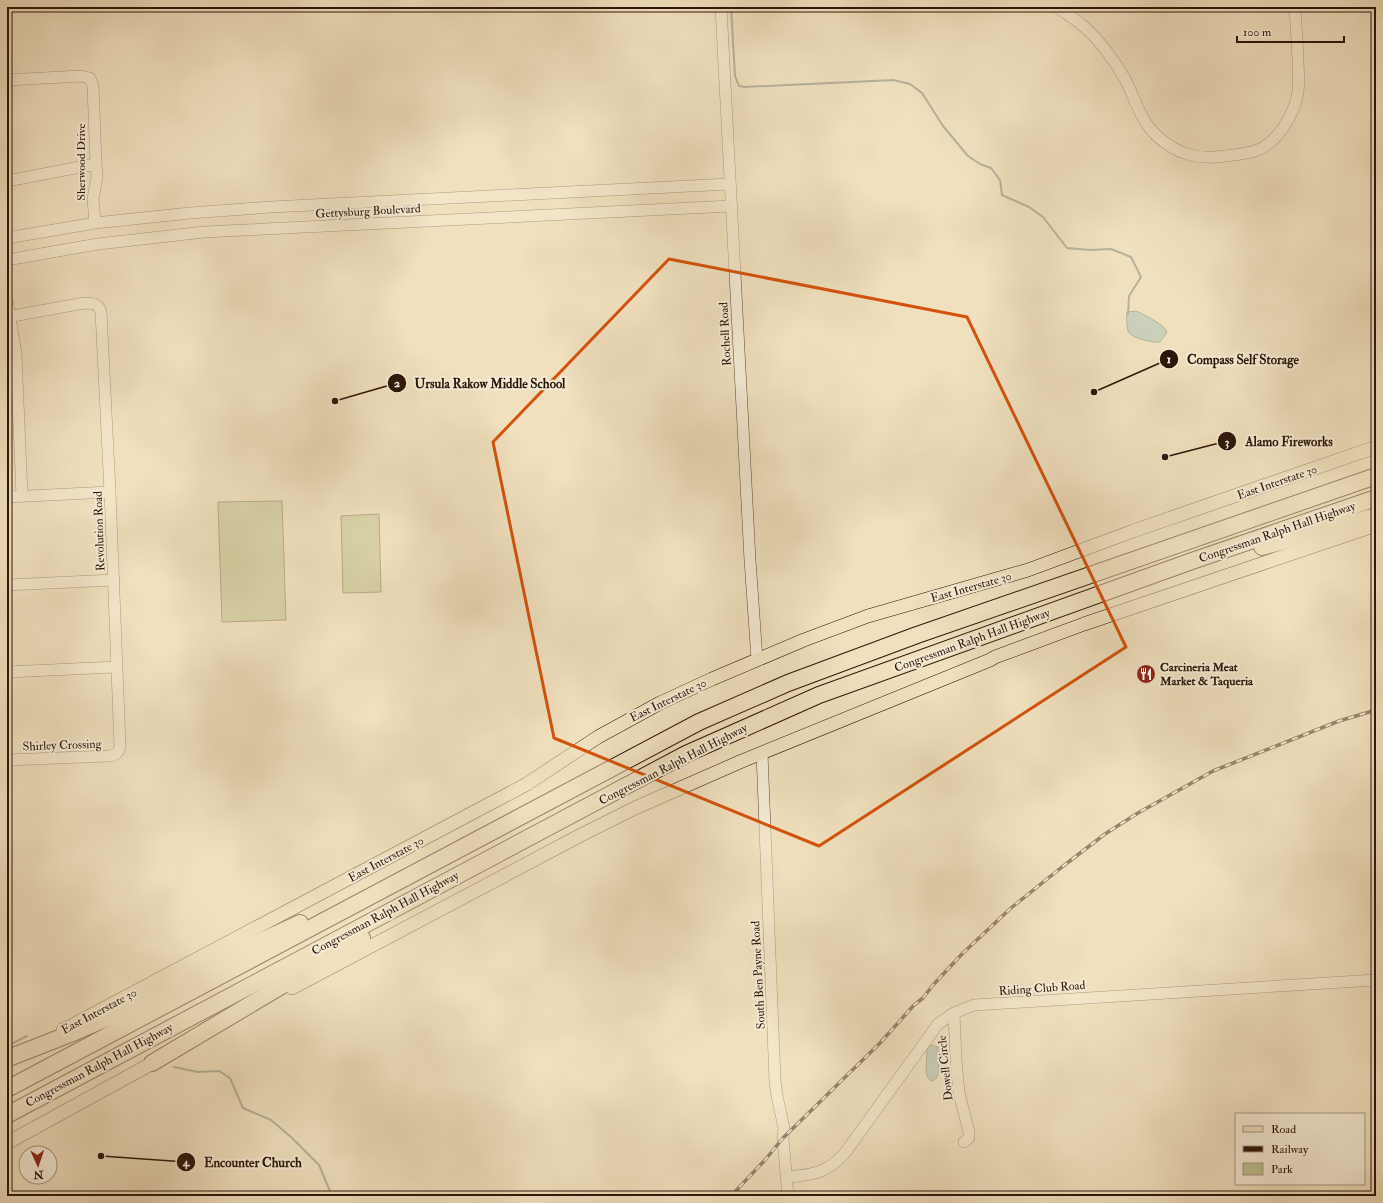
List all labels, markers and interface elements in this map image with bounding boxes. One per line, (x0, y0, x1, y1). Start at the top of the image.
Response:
scale bar (1237, 18, 1344, 44)
text: 100 m (1243, 25, 1272, 40)
street label: Sherwood Drive (74, 123, 89, 201)
street label: Gettysburg Boulevard (315, 201, 421, 222)
street label: Rochell Road (716, 301, 735, 366)
callout: Compass Self Storage (1159, 347, 1307, 372)
text: 1 (1167, 352, 1171, 367)
text: Compass Self Storage (1187, 352, 1300, 369)
callout: Ursula Rakow Middle School (387, 371, 574, 396)
text: 2 (394, 376, 400, 391)
text: Ursula Rakow Middle School (415, 376, 566, 392)
callout: Alamo Fireworks (1217, 429, 1341, 454)
text: Alamo Fireworks (1244, 434, 1333, 450)
text: 3 (1225, 435, 1230, 450)
street label: East Interstate 30 (1235, 462, 1319, 503)
street label: Revolution Road (91, 491, 108, 571)
street label: Congressman Ralph Hall Highway (1197, 498, 1358, 566)
street label: East Interstate 30 (929, 569, 1013, 606)
street label: Congressman Ralph Hall Highway (892, 605, 1053, 676)
place label: Carcineria Meat Market & Taqueria (1159, 660, 1254, 689)
restaurant icon: Carcineria Meat Market & Taqueria (1135, 663, 1157, 685)
street label: East Interstate 30 (627, 675, 709, 726)
street label: Congressman Ralph Hall Highway (596, 720, 751, 809)
street label: Shirley Crossing (22, 737, 103, 754)
street label: East Interstate 30 (346, 833, 427, 886)
street label: Congressman Ralph Hall Highway (309, 868, 462, 959)
street label: South Ben Payne Road (748, 920, 769, 1030)
street label: Riding Club Road (998, 978, 1086, 999)
street label: East Interstate 30 (59, 985, 140, 1038)
street label: Congressman Ralph Hall Highway (23, 1020, 176, 1111)
street label: Dowell Circle (935, 1034, 956, 1101)
legend (1235, 1113, 1365, 1185)
text: Road (1271, 1122, 1296, 1137)
text: Railway (1271, 1142, 1309, 1157)
north arrow (18, 1145, 58, 1185)
callout: Encounter Church (176, 1150, 310, 1175)
text: 4 (182, 1155, 191, 1170)
text: Encounter Church (204, 1155, 302, 1171)
text: Park (1271, 1162, 1293, 1177)
text: N (32, 1168, 45, 1181)

